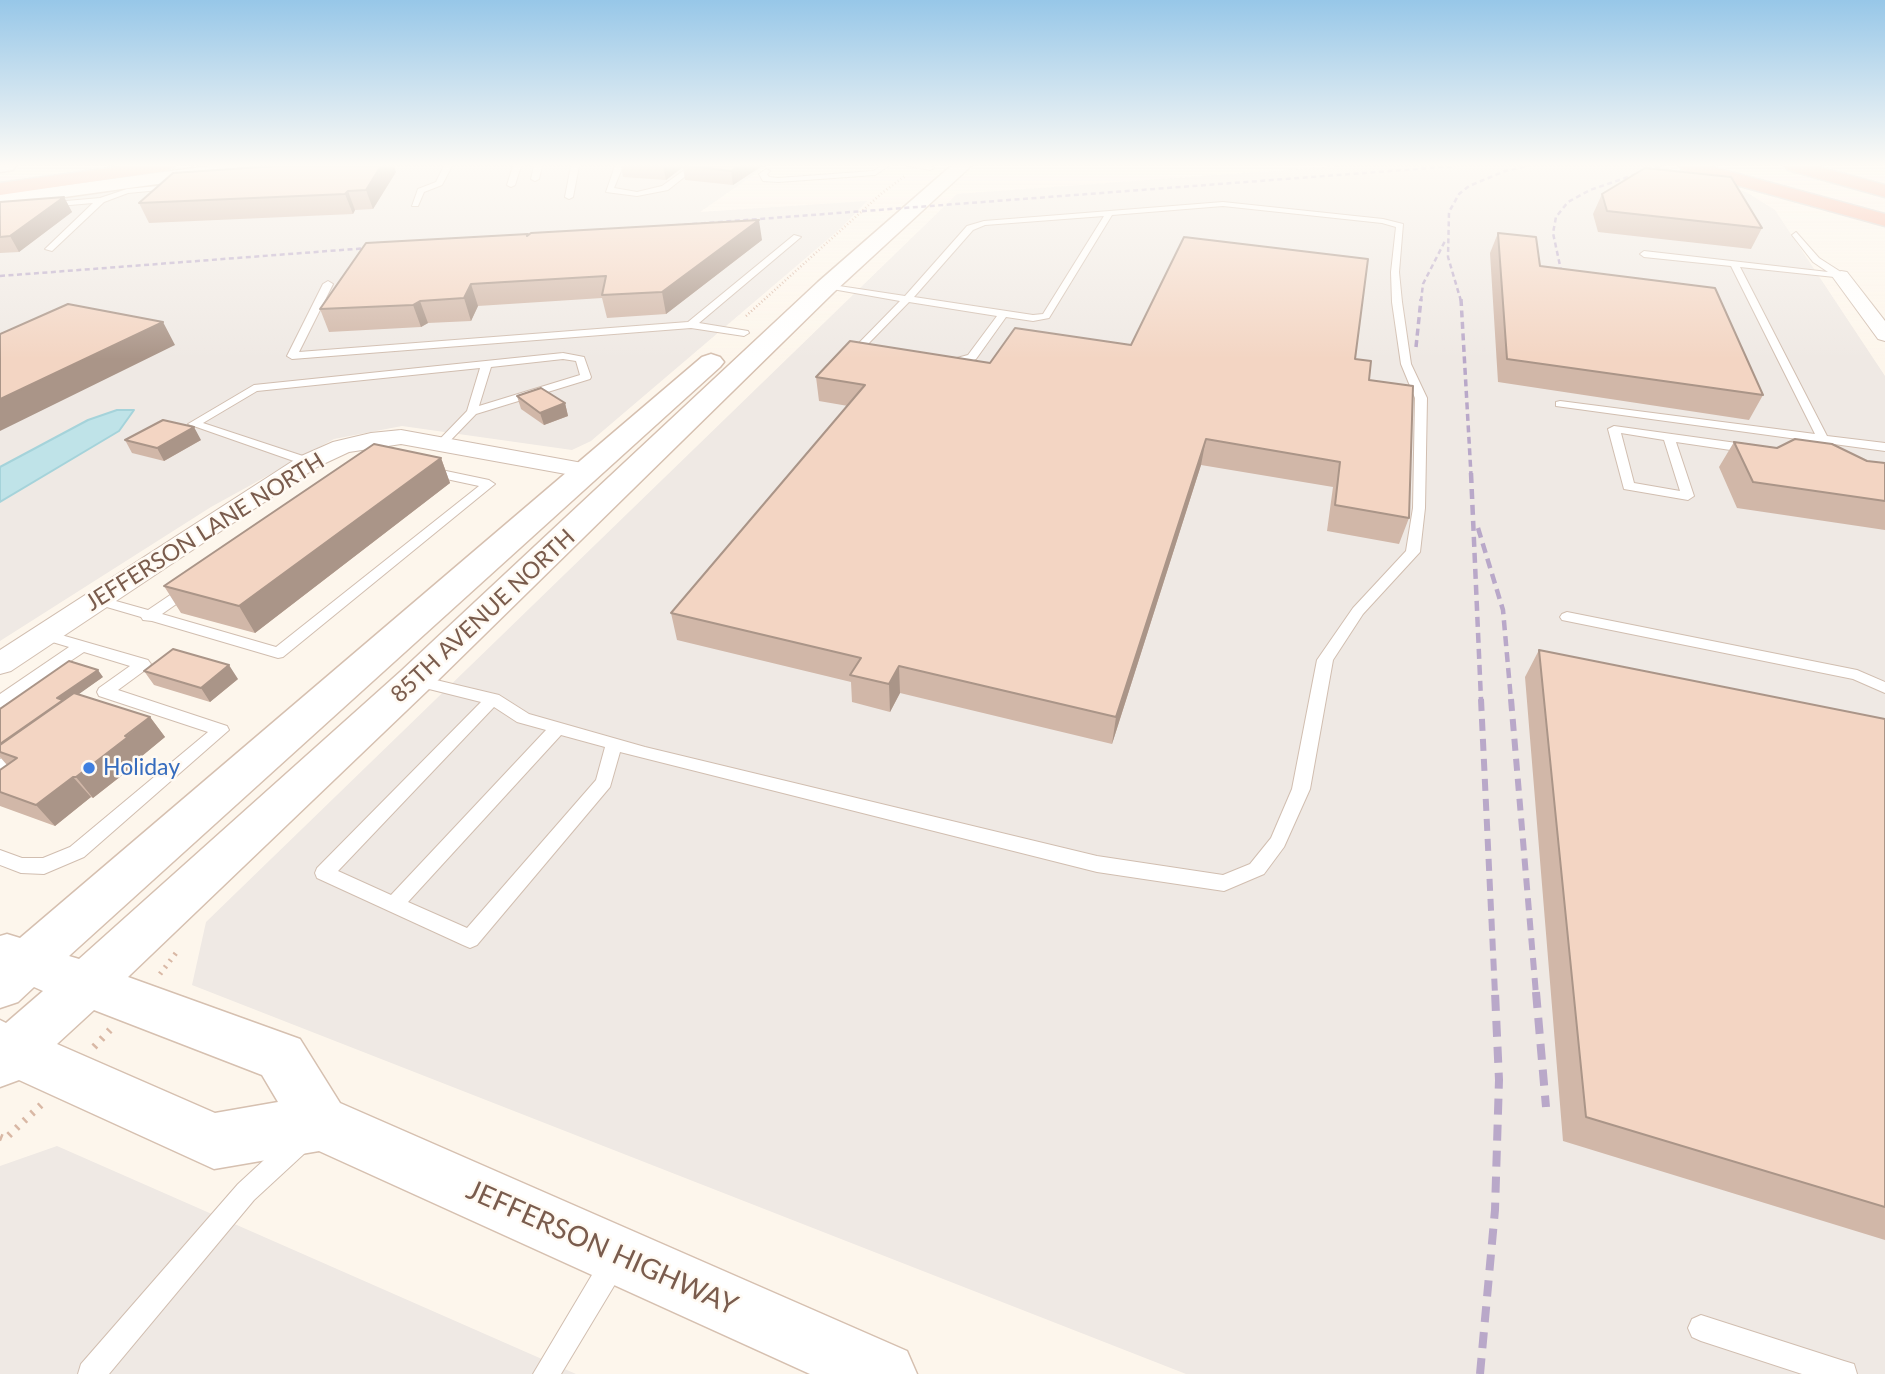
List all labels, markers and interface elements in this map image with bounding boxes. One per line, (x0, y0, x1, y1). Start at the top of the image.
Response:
street label: JEFFERSON LANE NORTH (81, 447, 329, 617)
street label: 85TH AVENUE NORTH (385, 524, 581, 708)
place label: Holiday (103, 754, 180, 782)
marker: Holiday (81, 760, 97, 776)
street label: JEFFERSON HIGHWAY (461, 1173, 743, 1323)

